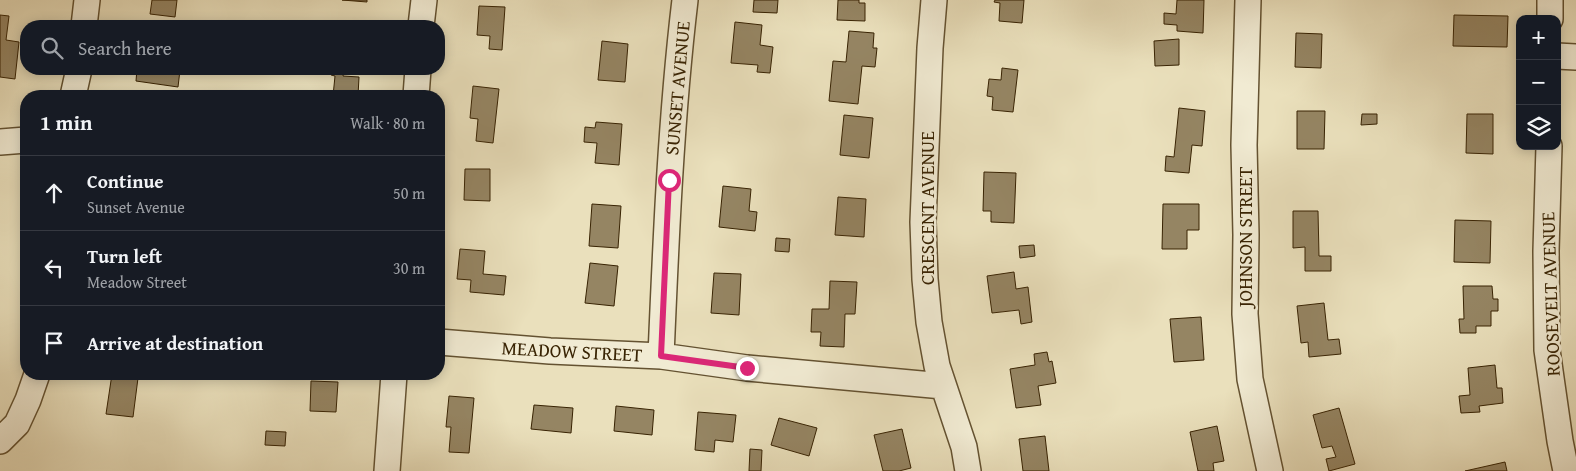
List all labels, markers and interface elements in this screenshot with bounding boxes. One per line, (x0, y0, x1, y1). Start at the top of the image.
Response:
map controls (1516, 15, 1561, 150)
button: + (1516, 15, 1561, 60)
street label: SUNSET AVENUE (657, 19, 697, 156)
search box (20, 20, 445, 75)
icon: search (38, 34, 66, 62)
text: Search here (78, 34, 172, 62)
button: − (1516, 60, 1561, 105)
button: layers (1516, 105, 1561, 150)
text: 1 min (40, 107, 92, 138)
text: Walk · 80 m (350, 111, 425, 135)
street label: CRESCENT AVENUE (913, 131, 941, 285)
street label: JOHNSON STREET (1231, 166, 1259, 309)
text: Continue (87, 167, 164, 195)
route start (658, 169, 681, 192)
icon: ahead (40, 179, 68, 207)
text: 50 m (393, 181, 425, 205)
text: Sunset Avenue (87, 195, 185, 219)
street label: ROOSEVELT AVENUE (1533, 211, 1567, 377)
text: Turn left (87, 242, 162, 270)
icon: left (40, 254, 68, 282)
text: 30 m (393, 256, 425, 280)
text: Meadow Street (87, 270, 187, 294)
icon: arrive (40, 329, 68, 357)
text: Arrive at destination (87, 329, 263, 357)
street label: MEADOW STREET (501, 333, 643, 369)
route end (736, 357, 759, 380)

